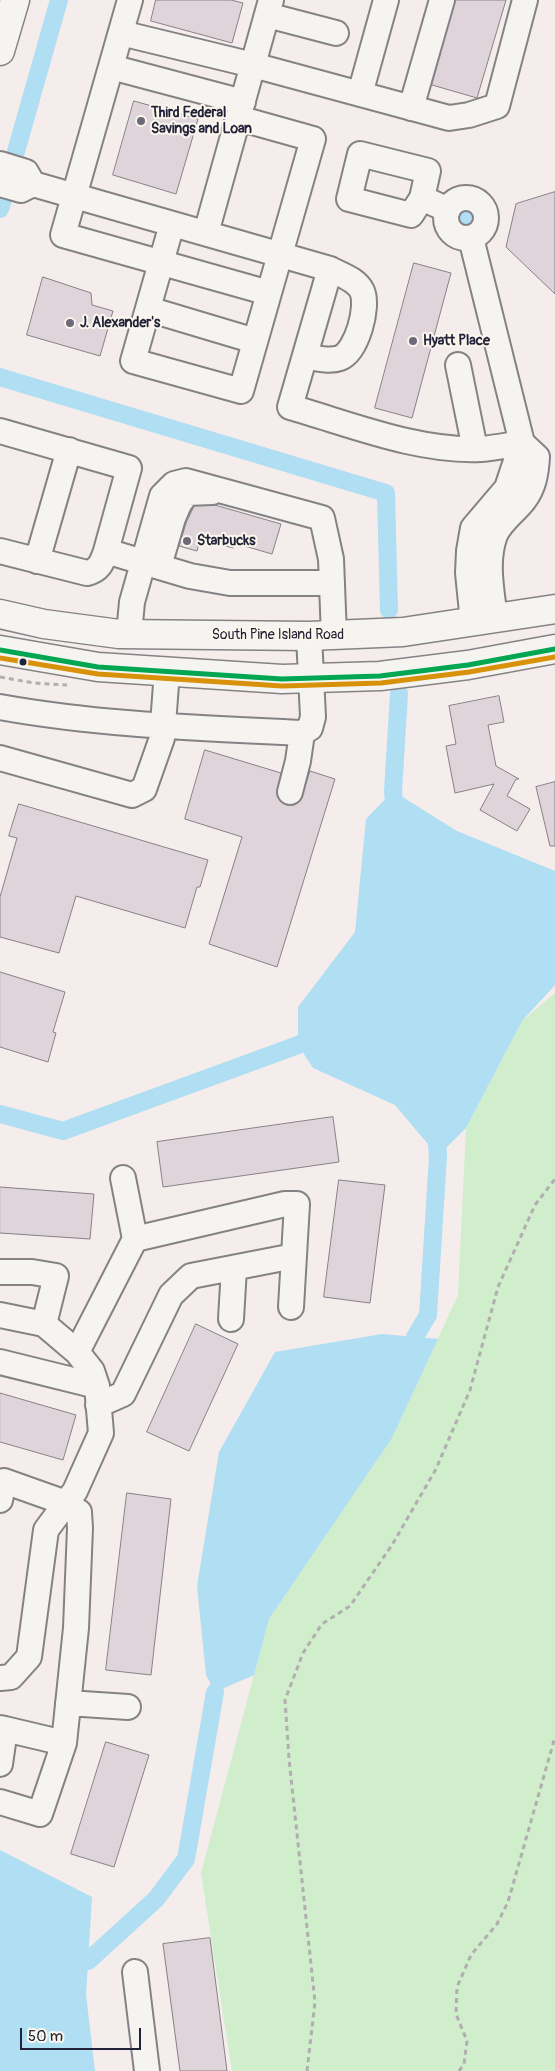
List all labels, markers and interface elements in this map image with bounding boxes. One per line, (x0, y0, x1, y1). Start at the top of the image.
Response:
place label: Third Federal Savings and Loan (151, 105, 252, 138)
marker: Third Federal Savings and Loan (135, 115, 147, 127)
place label: J. Alexander's (80, 315, 160, 331)
marker: J. Alexander's (64, 317, 76, 329)
place label: Hyatt Place (423, 333, 490, 349)
marker: Hyatt Place (407, 335, 419, 347)
place label: Starbucks (197, 533, 255, 549)
marker: Starbucks (181, 535, 193, 547)
street label: South Pine Island Road (212, 627, 344, 643)
unlabelled marker (18, 657, 28, 667)
scale bar (22, 2018, 144, 2050)
text: 50 m (28, 2027, 63, 2046)

